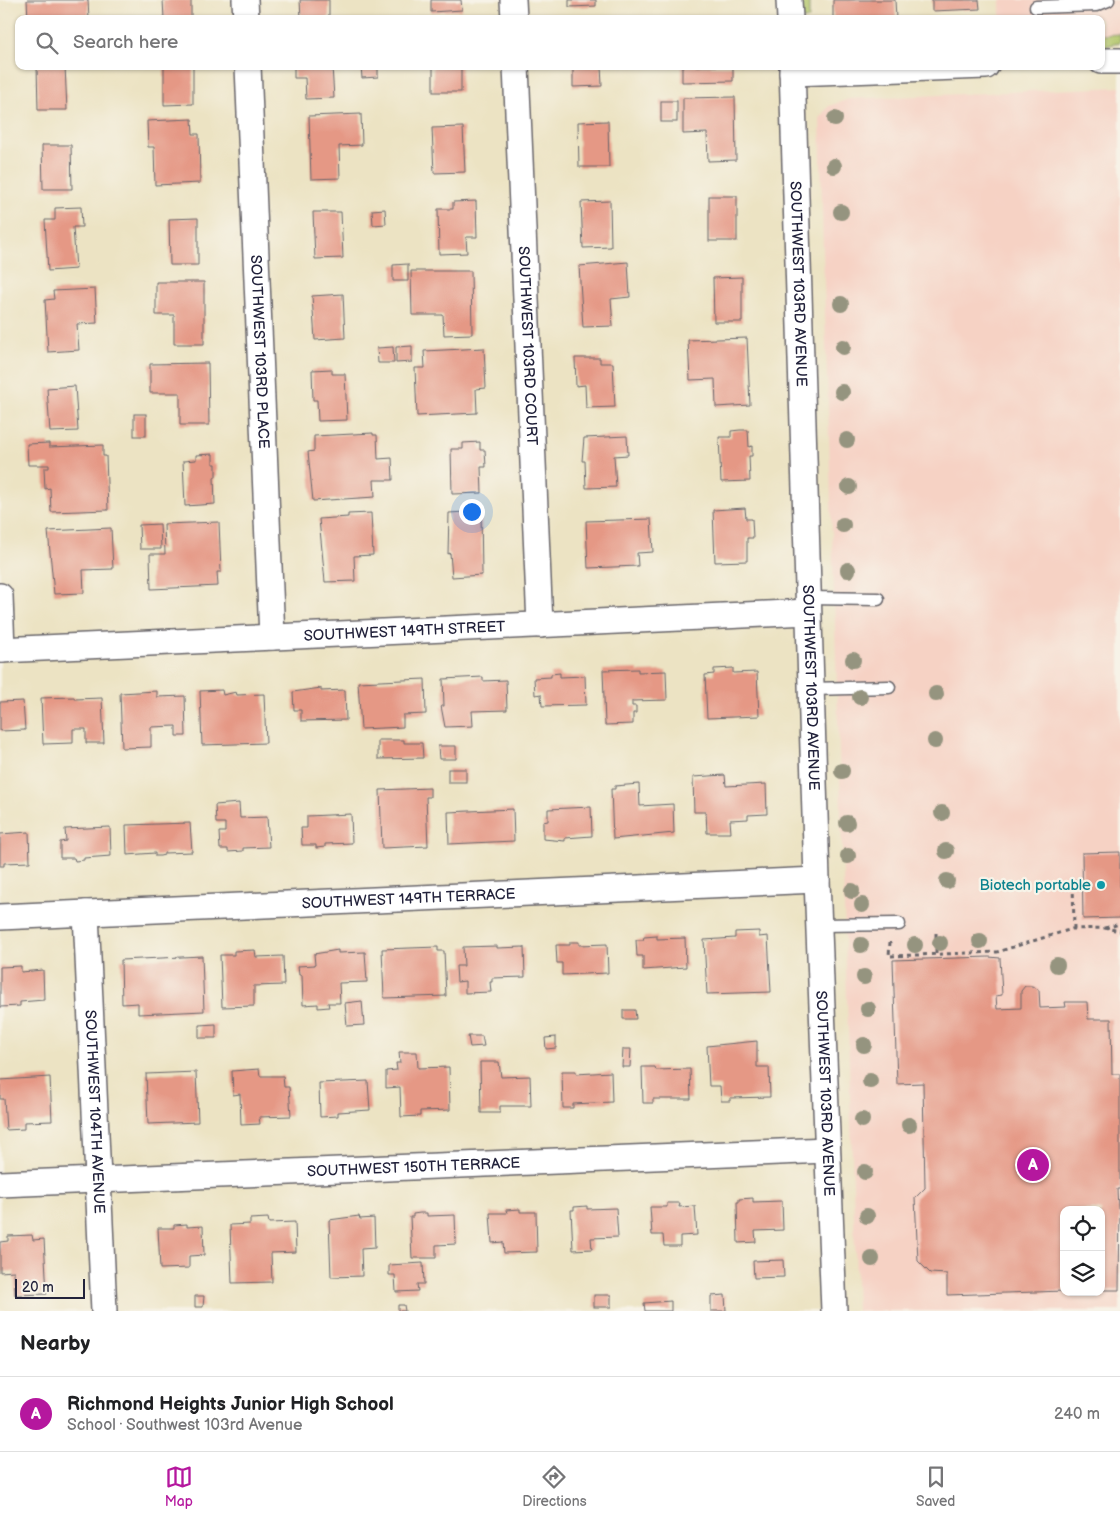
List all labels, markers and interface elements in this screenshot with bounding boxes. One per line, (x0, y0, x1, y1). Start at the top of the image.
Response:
search box (15, 15, 1105, 70)
icon: search (33, 29, 61, 57)
text: Search here (73, 31, 178, 54)
street label: SOUTHWEST 103RD AVENUE (786, 181, 811, 387)
street label: SOUTHWEST 103RD COURT (514, 246, 541, 446)
street label: SOUTHWEST 103RD PLACE (246, 254, 273, 449)
your location (459, 499, 485, 525)
street label: SOUTHWEST 103RD AVENUE (798, 585, 823, 791)
street label: SOUTHWEST 149TH STREET (303, 617, 506, 646)
place label: Biotech portable (979, 876, 1091, 895)
marker: Biotech portable (1095, 879, 1107, 891)
street label: SOUTHWEST 149TH TERRACE (301, 885, 516, 913)
street label: SOUTHWEST 103RD AVENUE (811, 990, 838, 1197)
street label: SOUTHWEST 104TH AVENUE (80, 1009, 109, 1214)
pin: A (1017, 1146, 1049, 1184)
street label: SOUTHWEST 150TH TERRACE (307, 1154, 521, 1181)
map controls (1060, 1206, 1105, 1296)
button: locate (1060, 1206, 1105, 1251)
button: layers (1060, 1251, 1105, 1296)
scale bar (15, 1276, 85, 1299)
text: 20 m (22, 1279, 54, 1296)
text: Nearby (20, 1331, 90, 1356)
text: Richmond Heights Junior High School (67, 1393, 394, 1416)
text: A (31, 1405, 41, 1424)
text: 240 m (1054, 1405, 1100, 1424)
text: School · Southwest 103rd Avenue (67, 1416, 302, 1435)
tab: Map (165, 1463, 193, 1510)
tab: Directions (522, 1463, 587, 1510)
tab: Saved (916, 1463, 955, 1510)

